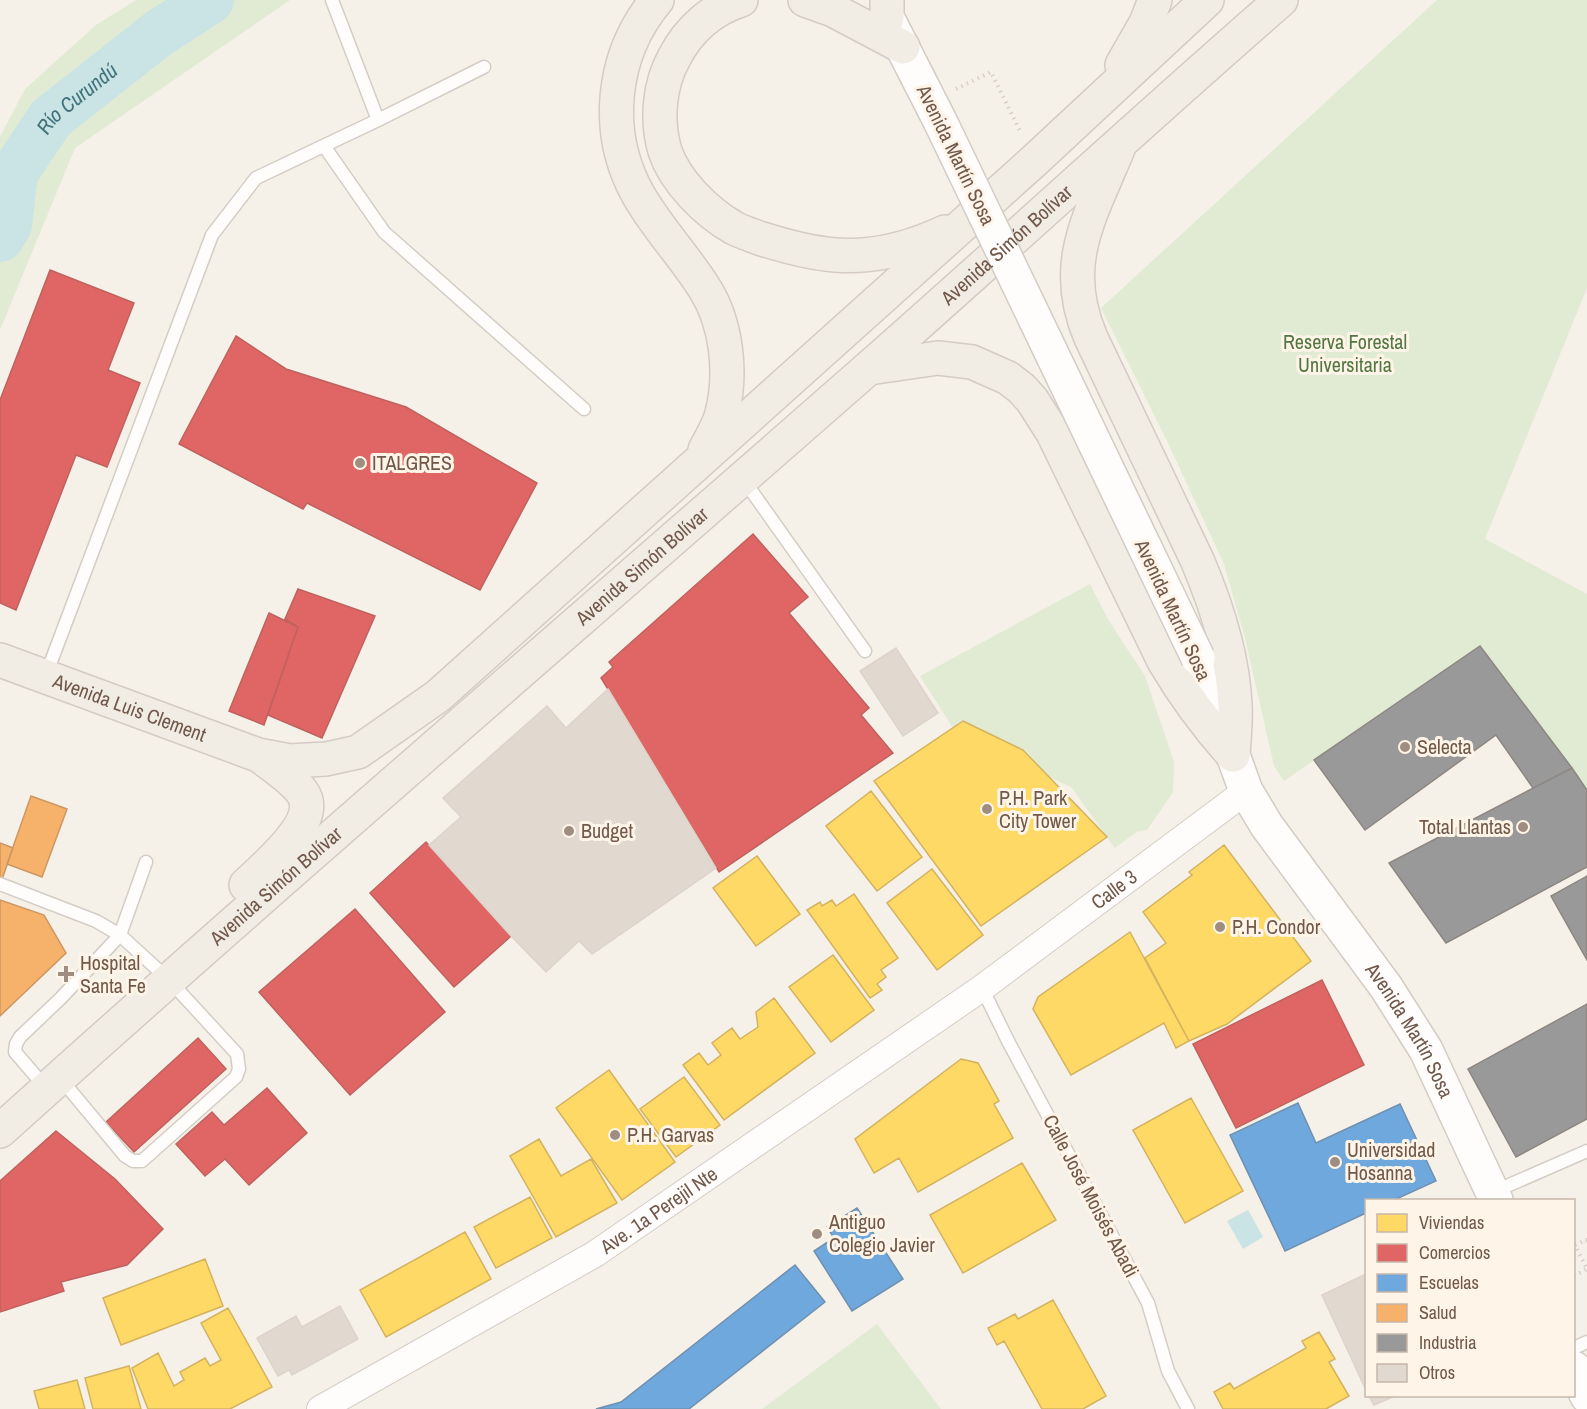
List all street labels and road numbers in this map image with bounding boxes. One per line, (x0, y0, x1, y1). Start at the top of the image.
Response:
street label: Avenida Martín Sosa (910, 79, 1002, 229)
street label: Avenida Simón Bolívar (934, 178, 1078, 311)
street label: Avenida Simón Bolívar (569, 500, 714, 632)
street label: Avenida Martín Sosa (1128, 534, 1218, 685)
street label: Avenida Luis Clement (48, 666, 210, 748)
street label: Avenida Simón Bolívar (203, 820, 348, 952)
street label: Calle 3 (1085, 863, 1142, 915)
street label: Avenida Martín Sosa (1359, 956, 1460, 1102)
street label: Calle José Moisés Abadi (1037, 1110, 1146, 1282)
street label: Ave. 1a Perejil Nte (594, 1160, 722, 1260)

